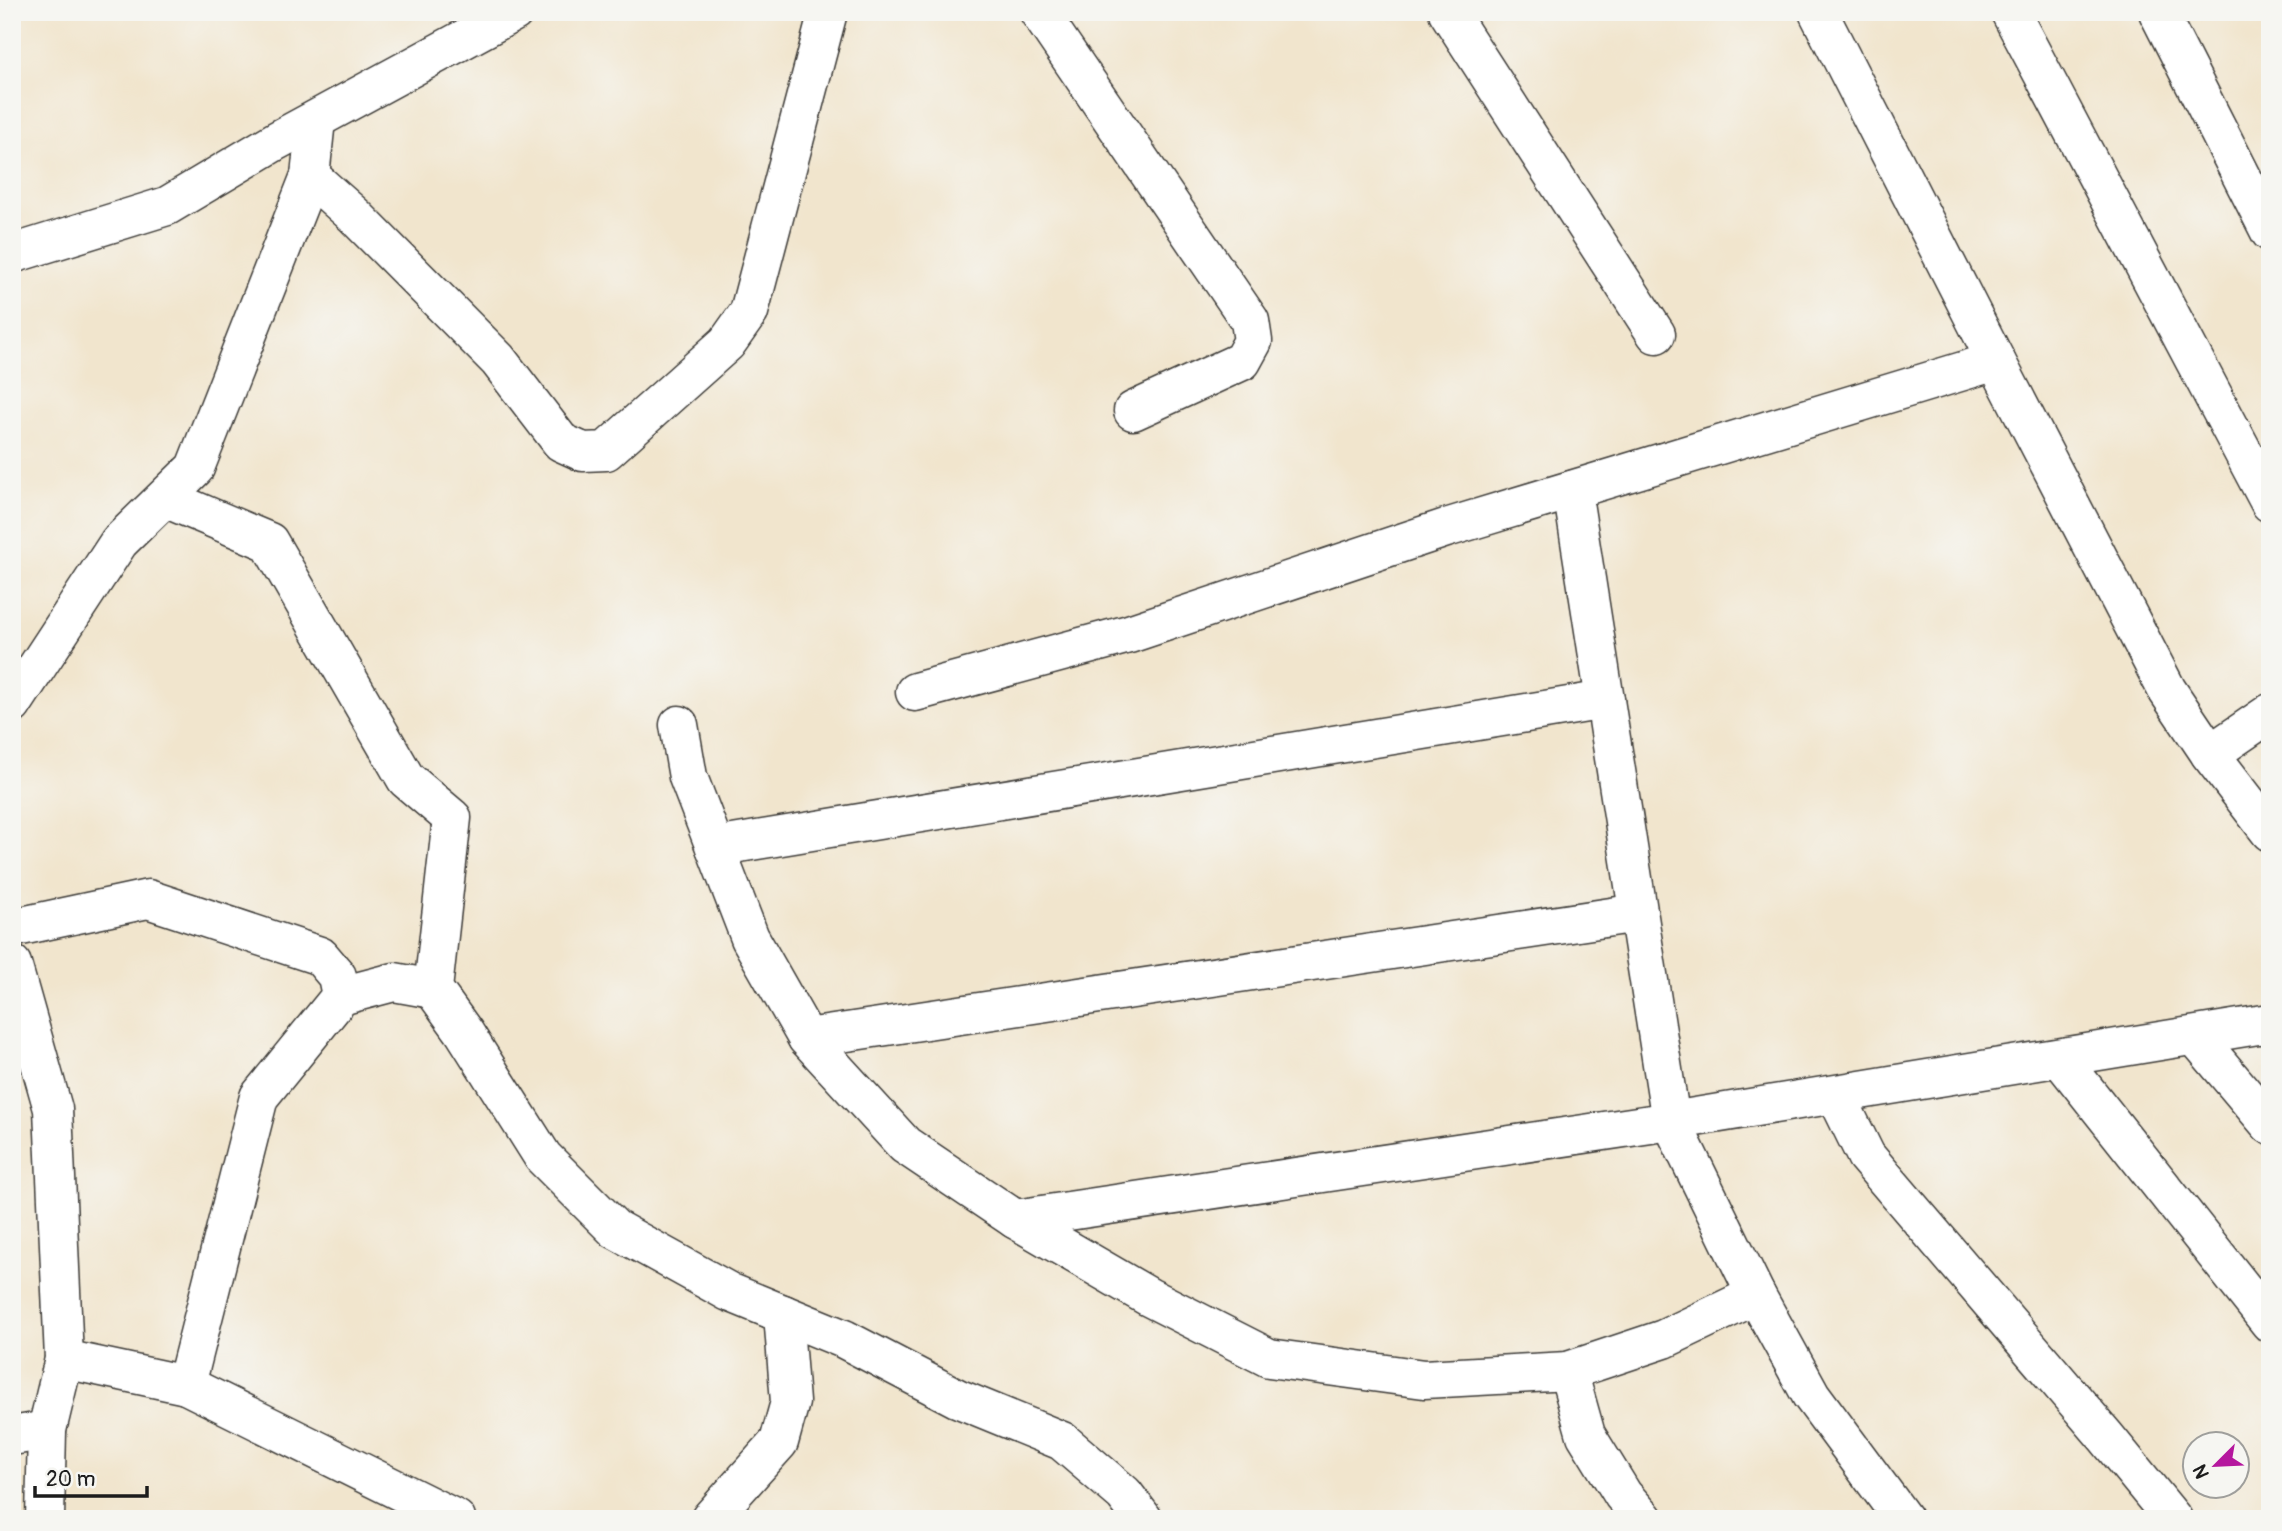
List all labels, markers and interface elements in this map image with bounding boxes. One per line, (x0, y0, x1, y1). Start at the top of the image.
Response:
north arrow (2180, 1430, 2250, 1500)
scale bar (35, 1454, 147, 1498)
text: N (2188, 1461, 2215, 1482)
text: 20 m (46, 1466, 95, 1493)

